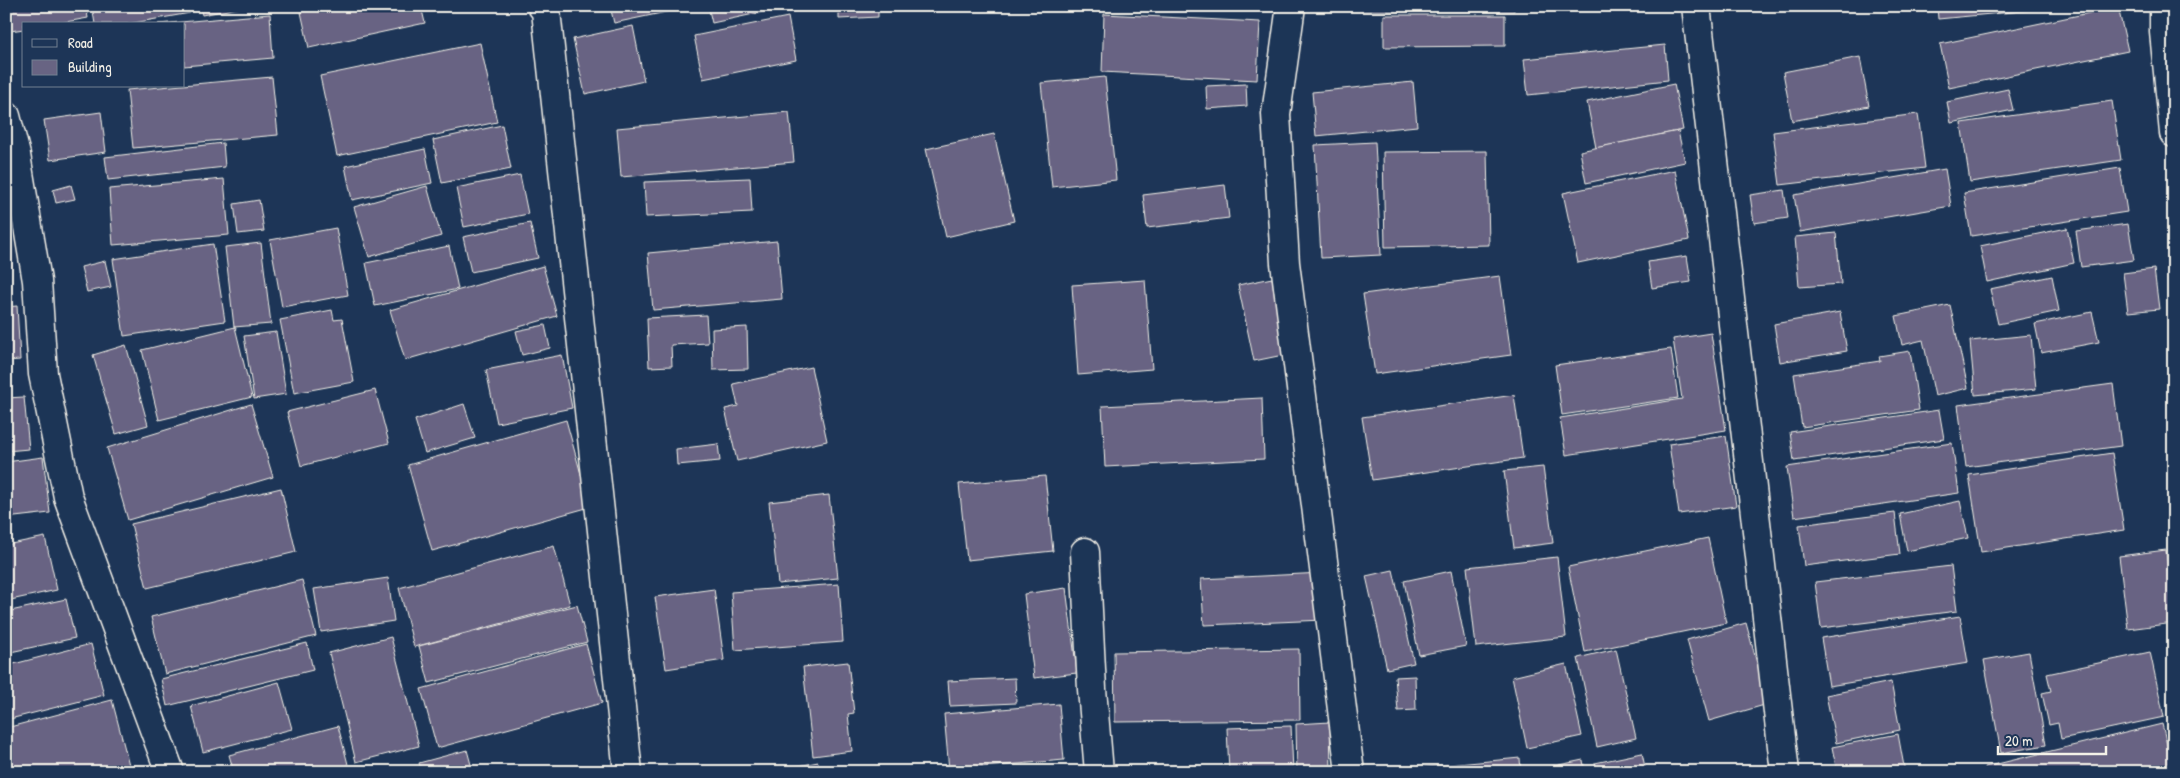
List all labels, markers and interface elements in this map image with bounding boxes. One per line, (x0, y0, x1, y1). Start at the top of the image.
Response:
legend (22, 22, 185, 88)
text: Road (68, 32, 93, 53)
text: Building (68, 56, 112, 77)
scale bar (1998, 723, 2105, 755)
text: 20 m (2005, 730, 2032, 751)

